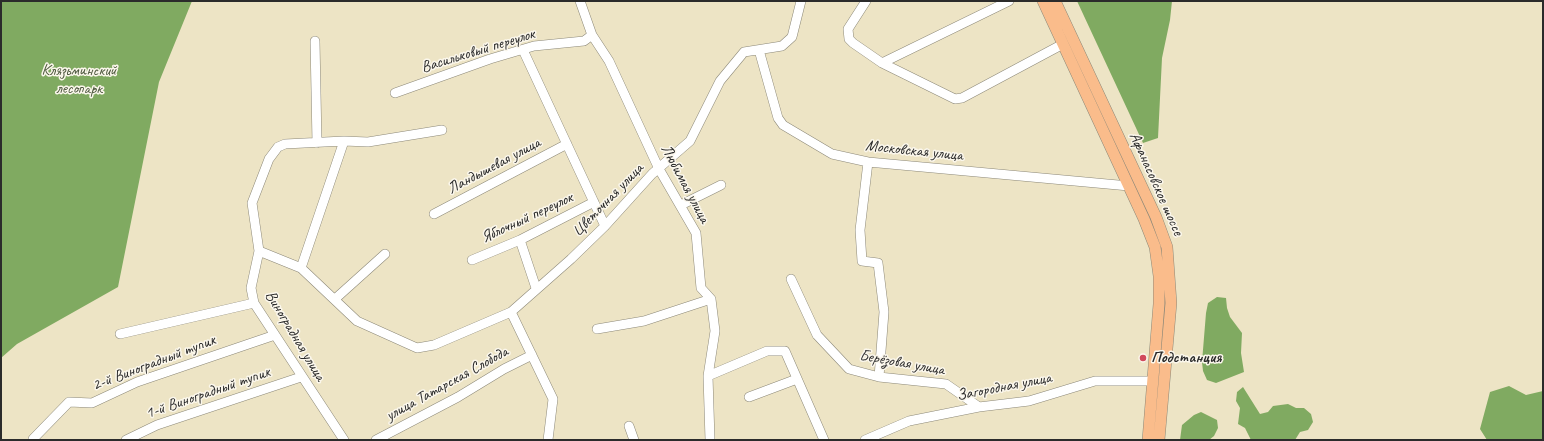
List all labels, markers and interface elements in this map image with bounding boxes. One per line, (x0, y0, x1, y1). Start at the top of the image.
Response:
street label: Васильковый переулок (419, 25, 537, 77)
park label: Клязьминский лесопарк (41, 61, 117, 99)
street label: Афанасовское шоссе (1125, 129, 1187, 239)
street label: Ландышевая улица (444, 133, 544, 199)
street label: Московская улица (864, 136, 964, 166)
street label: Любимая улица (656, 141, 714, 227)
street label: Цветочная улица (568, 159, 648, 241)
street label: Яблочный переулок (478, 188, 576, 248)
street label: Виноградная улица (260, 287, 330, 385)
street label: 2-й Виноградный тупик (90, 331, 218, 395)
street label: улица Татарская Слобода (383, 342, 511, 426)
street label: Берёзовая улица (858, 346, 946, 380)
place label: Подстанция (1151, 348, 1221, 368)
marker: Подстанция (1138, 353, 1148, 363)
street label: 1-й Виноградный тупик (143, 363, 273, 423)
street label: Загородная улица (955, 368, 1053, 406)

